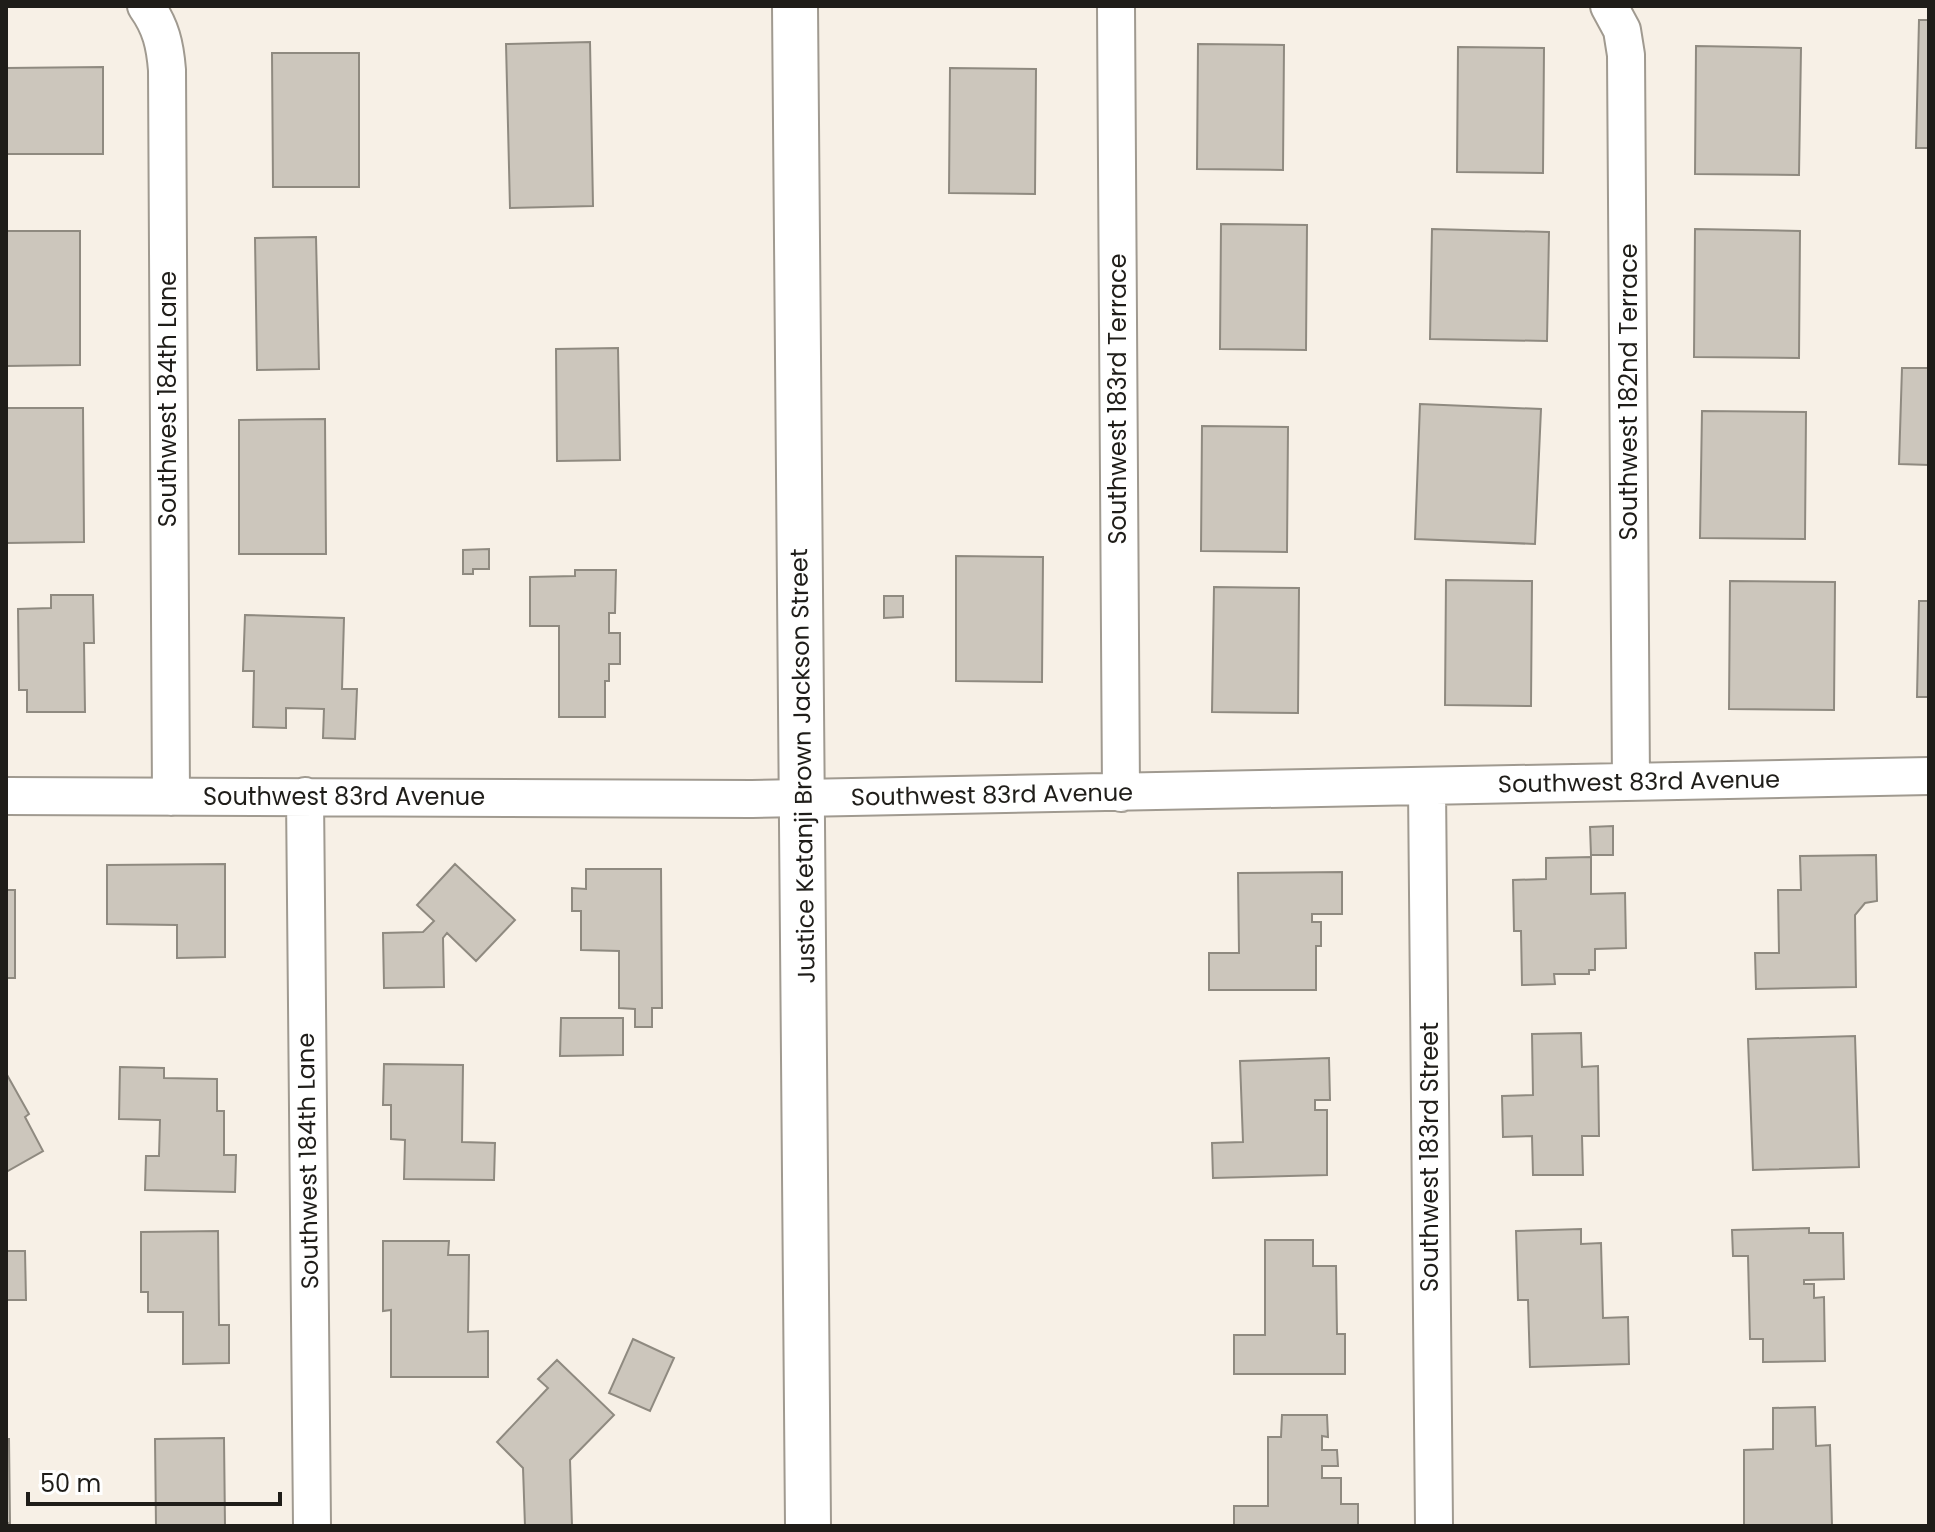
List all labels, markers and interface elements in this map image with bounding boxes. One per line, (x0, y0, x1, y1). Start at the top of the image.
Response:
street label: Southwest 182nd Terrace (1612, 243, 1645, 541)
street label: Southwest 183rd Terrace (1101, 253, 1134, 545)
street label: Southwest 184th Lane (151, 271, 184, 527)
street label: Justice Ketanji Brown Jackson Street (782, 548, 823, 984)
street label: Southwest 83rd Avenue (1498, 763, 1780, 800)
street label: Southwest 83rd Avenue (851, 776, 1133, 813)
street label: Southwest 83rd Avenue (203, 780, 485, 813)
street label: Southwest 183rd Street (1413, 1022, 1446, 1292)
street label: Southwest 184th Lane (289, 1033, 326, 1289)
scale bar (28, 1456, 280, 1506)
text: 50 m (40, 1467, 101, 1500)

